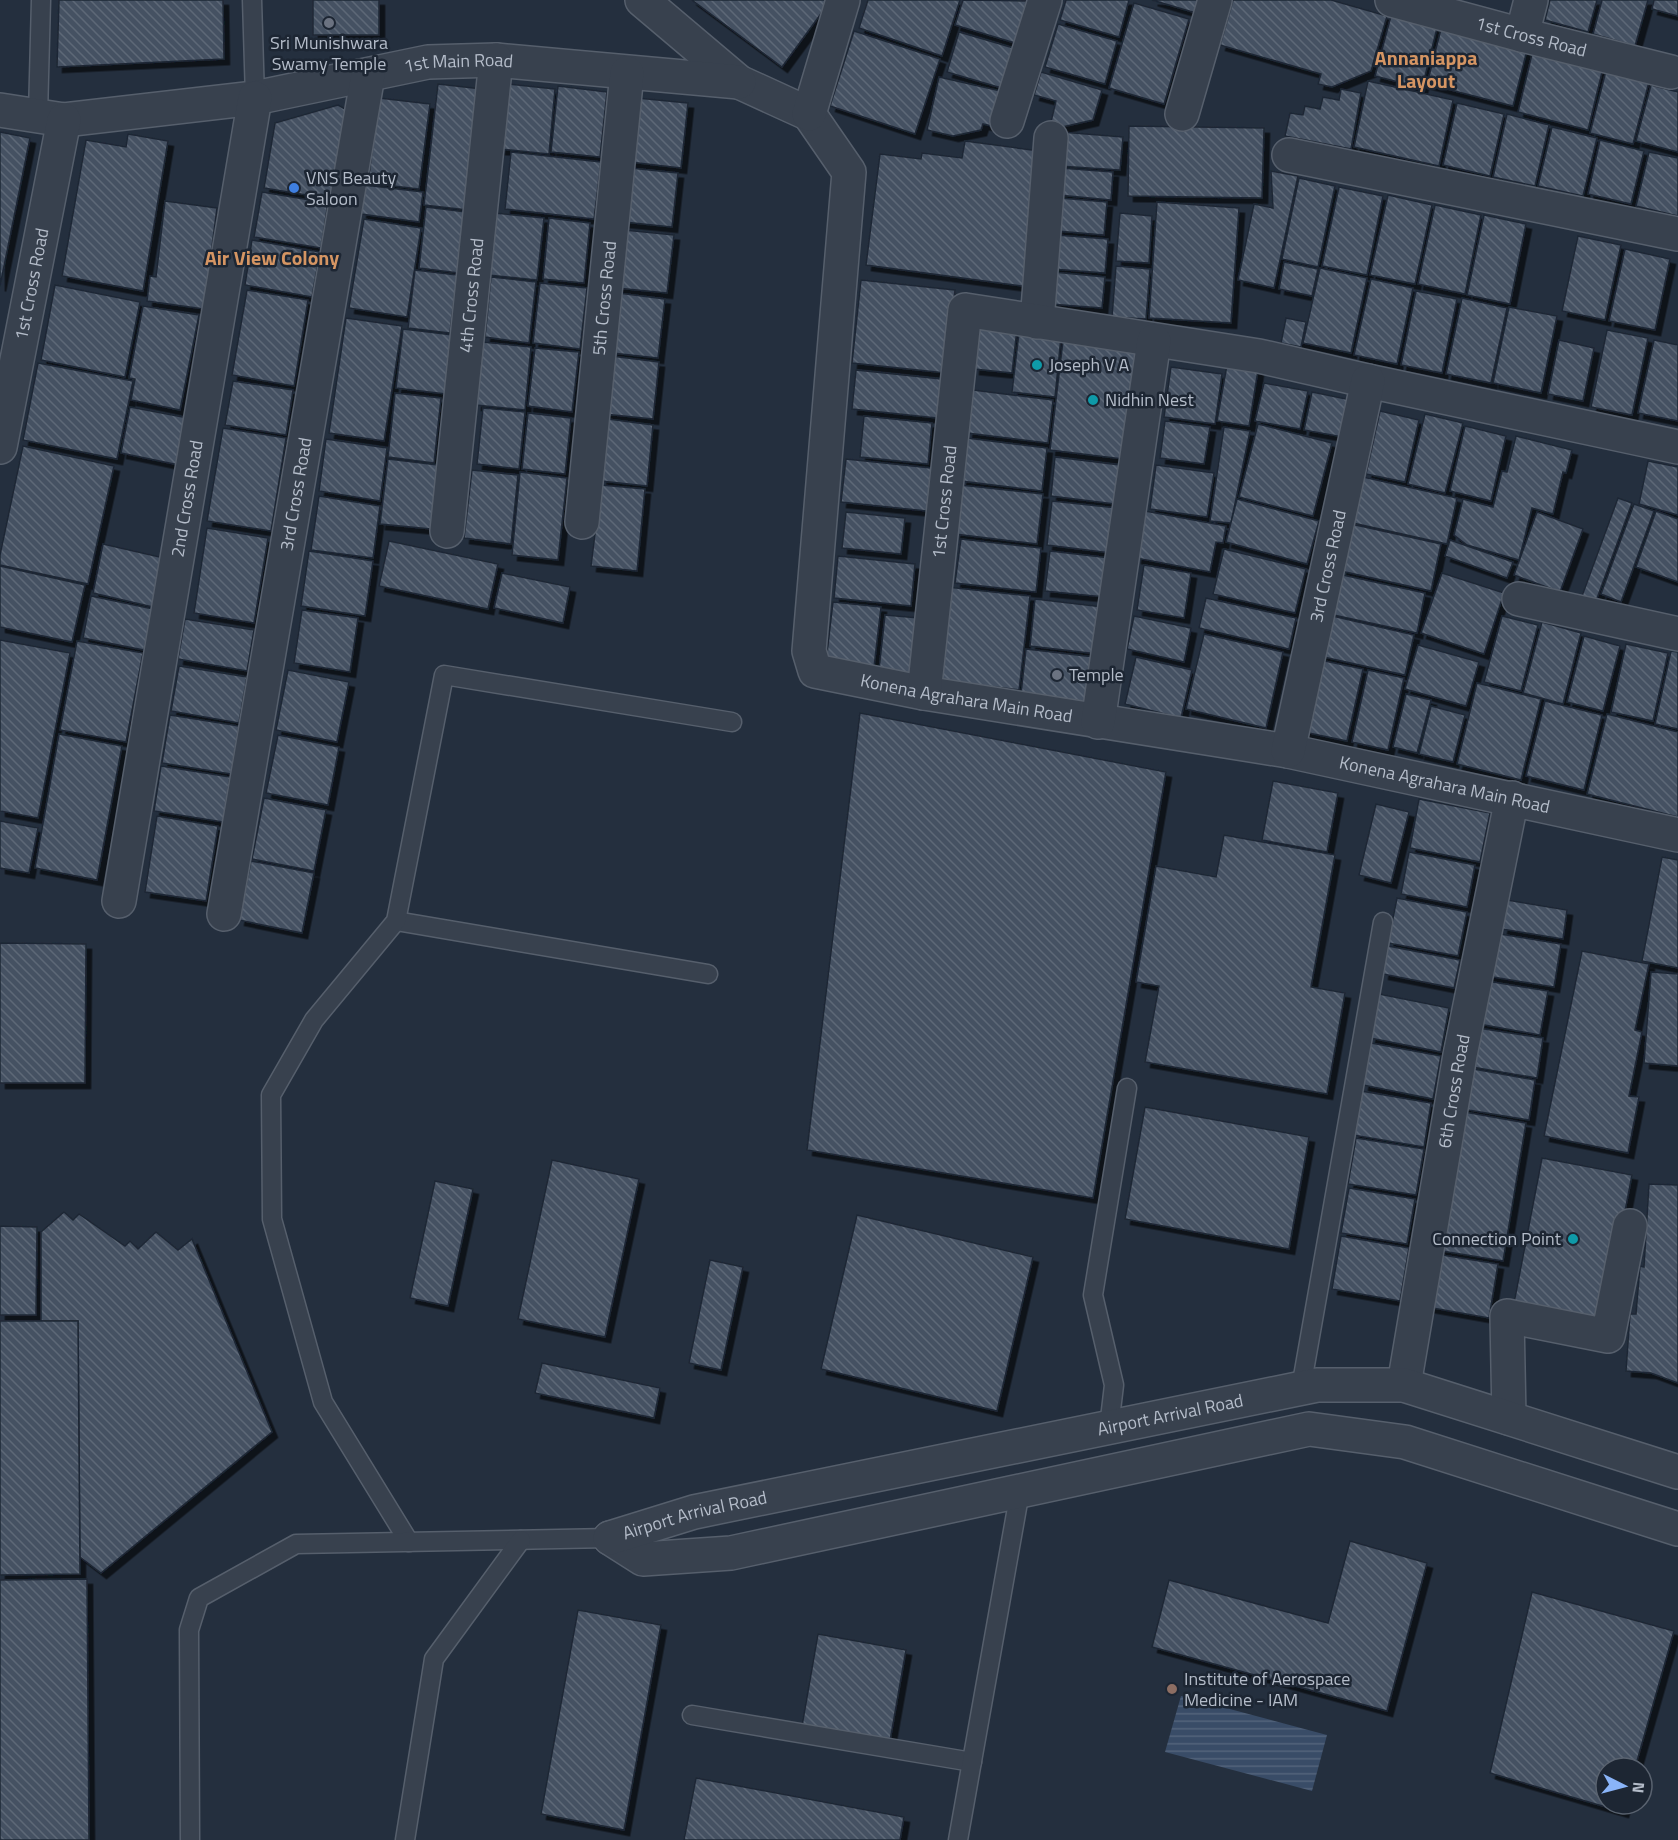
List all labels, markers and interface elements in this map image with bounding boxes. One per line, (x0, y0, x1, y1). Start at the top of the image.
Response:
street label: 1st Cross Road (1473, 9, 1590, 64)
marker: Sri Munishwara Swamy Temple (322, 16, 336, 30)
place label: Sri Munishwara Swamy Temple (270, 29, 388, 77)
district label: Annaniappa Layout (1375, 42, 1477, 96)
street label: 1st Main Road (401, 46, 514, 80)
place label: VNS Beauty Saloon (306, 164, 396, 212)
marker: VNS Beauty Saloon (287, 181, 301, 195)
street label: 1st Cross Road (7, 226, 56, 342)
street label: 4th Cross Road (452, 237, 490, 354)
street label: 5th Cross Road (585, 239, 623, 357)
district label: Air View Colony (205, 242, 339, 273)
place label: Joseph V A (1049, 351, 1130, 378)
marker: Joseph V A (1030, 358, 1044, 372)
place label: Nidhin Nest (1105, 386, 1194, 413)
marker: Nidhin Nest (1086, 393, 1100, 407)
street label: 3rd Cross Road (273, 435, 319, 553)
street label: 2nd Cross Road (163, 438, 210, 559)
street label: 1st Cross Road (924, 444, 963, 560)
street label: 3rd Cross Road (1302, 507, 1353, 625)
place label: Temple (1069, 661, 1124, 688)
street label: Konena Agrahara Main Road (858, 667, 1075, 729)
marker: Temple (1050, 668, 1064, 682)
street label: Konena Agrahara Main Road (1337, 748, 1553, 820)
street label: 6th Cross Road (1430, 1032, 1477, 1150)
place label: Connection Point (1432, 1225, 1562, 1252)
marker: Connection Point (1566, 1232, 1580, 1246)
street label: Airport Arrival Road (1095, 1386, 1246, 1442)
street label: Airport Arrival Road (619, 1483, 769, 1546)
place label: Institute of Aerospace Medicine - IAM (1184, 1665, 1350, 1713)
marker: Institute of Aerospace Medicine - IAM (1165, 1682, 1179, 1696)
north arrow (1594, 1756, 1654, 1816)
text: N (1626, 1781, 1651, 1794)

